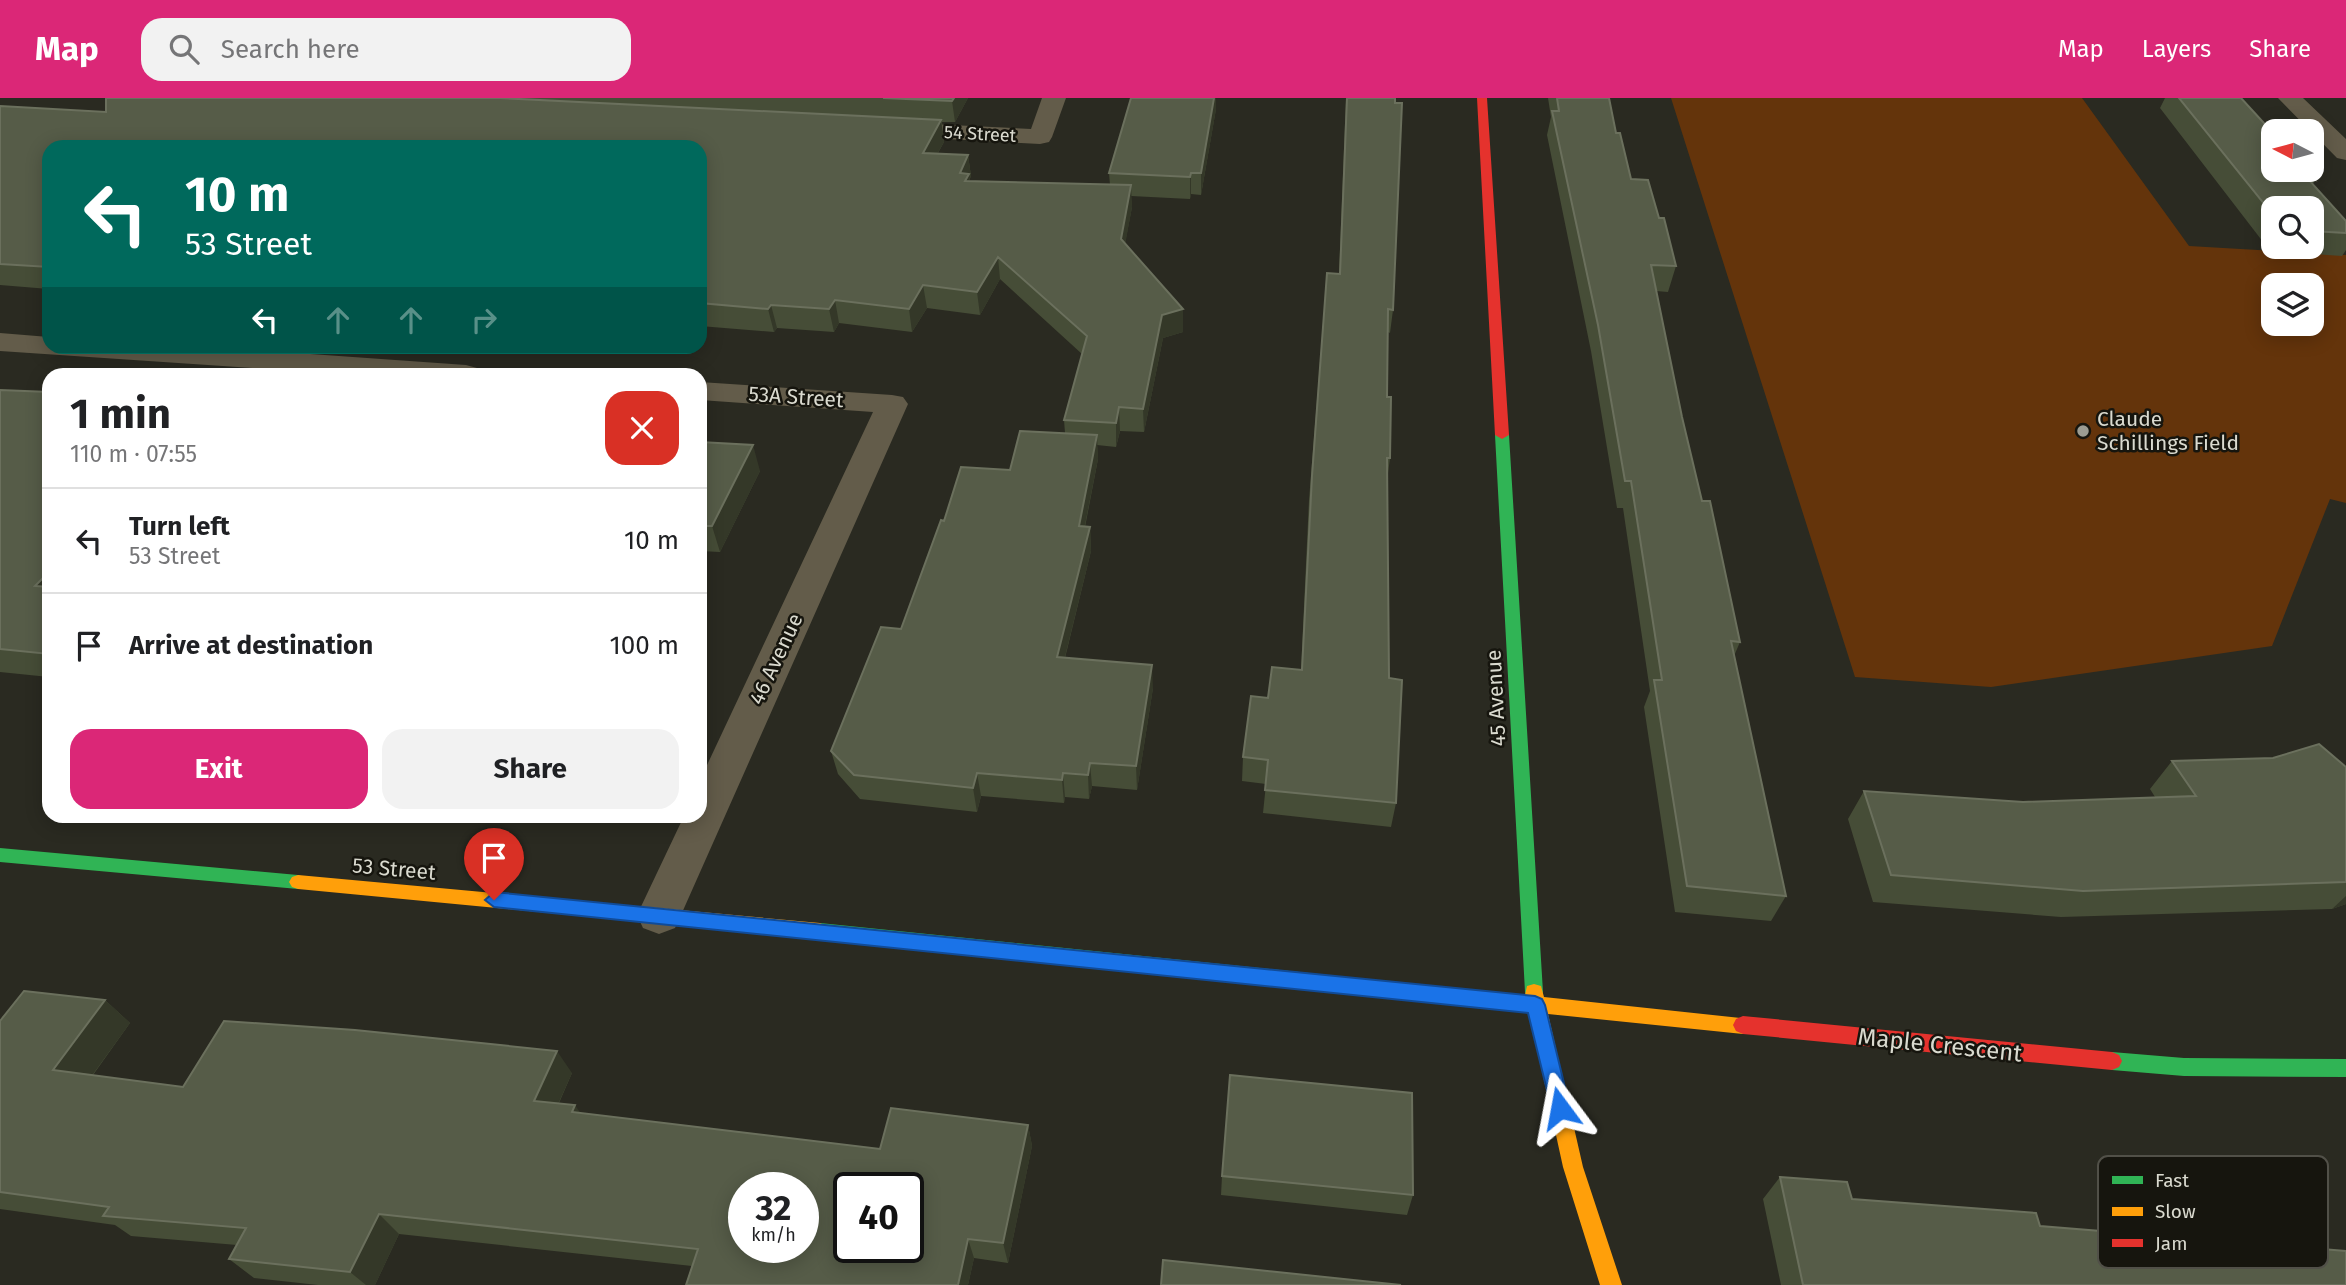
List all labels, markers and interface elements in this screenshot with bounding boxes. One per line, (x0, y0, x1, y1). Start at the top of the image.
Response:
search box (141, 18, 631, 81)
text: Map (35, 29, 99, 69)
icon: search (165, 30, 203, 68)
text: Search here (221, 34, 360, 65)
text: Map (2058, 35, 2104, 63)
text: Layers (2142, 35, 2211, 63)
text: Share (2249, 35, 2311, 63)
north arrow (2261, 119, 2324, 182)
map controls (2261, 119, 2324, 336)
street label: 54 Street (943, 121, 1017, 147)
text: 10 m (185, 165, 289, 224)
icon: left (70, 168, 161, 259)
button: search (2261, 196, 2324, 259)
text: 53 Street (185, 225, 312, 263)
button: layers (2261, 273, 2324, 336)
icon: left (246, 301, 284, 339)
icon: ahead (319, 301, 357, 339)
icon: ahead (392, 301, 430, 339)
icon: right (465, 301, 503, 339)
street label: 53A Street (747, 381, 845, 413)
text: 1 min (70, 389, 171, 439)
button: close (605, 391, 679, 465)
place label: Claude Schillings Field (2097, 406, 2239, 456)
marker: Claude Schillings Field (2075, 423, 2091, 439)
text: 110 m · 07:55 (70, 440, 197, 468)
text: Turn left (129, 511, 230, 542)
icon: left (70, 522, 108, 560)
text: 10 m (624, 525, 679, 556)
text: 53 Street (129, 542, 220, 570)
street label: 46 Avenue (744, 609, 808, 709)
icon: arrive (70, 627, 108, 665)
text: Arrive at destination (129, 630, 373, 661)
text: 100 m (610, 630, 679, 661)
street label: 45 Avenue (1480, 649, 1512, 747)
button: Exit (70, 729, 368, 809)
button: Share (382, 729, 679, 809)
pin (464, 828, 524, 900)
icon: arrive (475, 839, 513, 877)
street label: 53 Street (351, 852, 437, 886)
street label: Maple Crescent (1856, 1022, 2024, 1068)
position arrow (1523, 1071, 1597, 1145)
legend (2098, 1156, 2328, 1268)
text: Fast (2155, 1169, 2189, 1192)
speed limit sign: 40 (833, 1172, 924, 1263)
text: 32 (756, 1187, 791, 1229)
text: Slow (2155, 1200, 2196, 1223)
text: km/h (751, 1224, 796, 1246)
text: Jam (2155, 1232, 2187, 1255)

